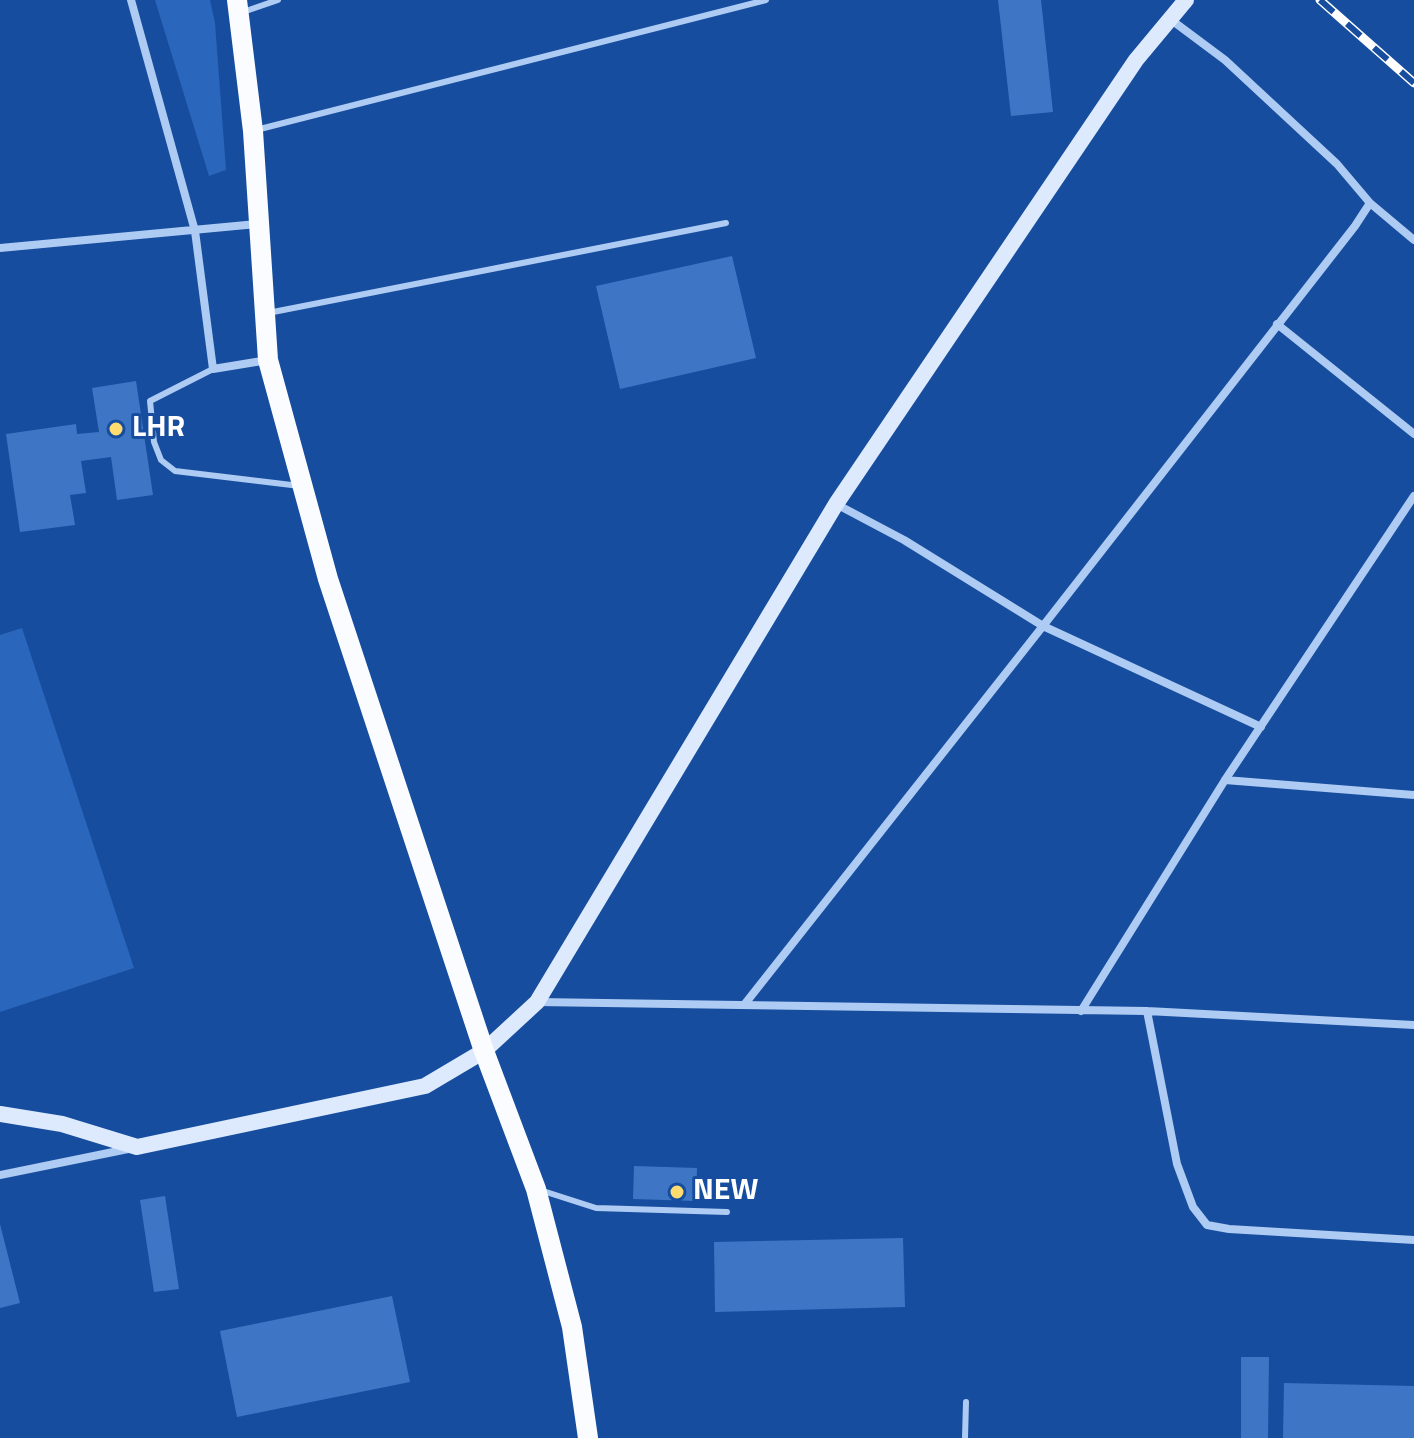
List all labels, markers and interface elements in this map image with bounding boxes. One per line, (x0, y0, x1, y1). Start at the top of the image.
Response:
place label: LHR (132, 411, 185, 447)
marker: LHR (107, 420, 125, 438)
place label: NEW (693, 1174, 758, 1210)
marker: NEW (668, 1183, 686, 1201)

